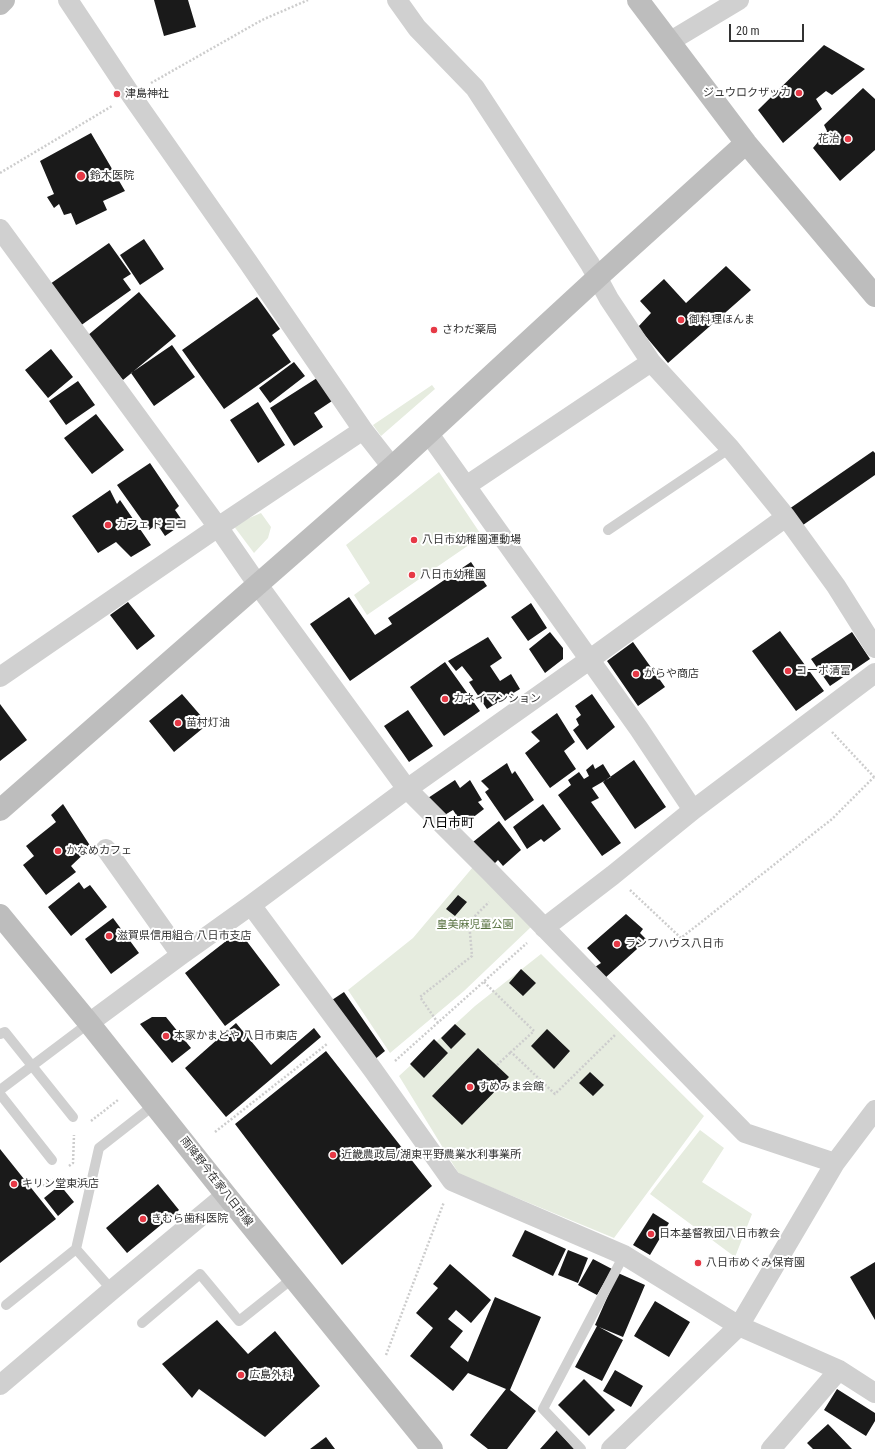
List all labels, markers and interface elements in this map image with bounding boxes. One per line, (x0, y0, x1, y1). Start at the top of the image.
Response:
scale bar (731, 16, 806, 42)
text: 20 m (736, 24, 760, 38)
place label: ジュウロクザッカ (703, 86, 791, 100)
place label: 津島神社 (125, 87, 169, 101)
marker: ジュウロクザッカ (794, 88, 804, 98)
marker: 津島神社 (112, 89, 122, 99)
place label: 花治 (818, 132, 840, 146)
marker: 花治 (843, 134, 853, 144)
place label: 鈴木医院 (90, 169, 134, 183)
marker: 鈴木医院 (75, 170, 87, 182)
place label: 御料理ほんま (689, 313, 755, 327)
marker: 御料理ほんま (676, 315, 686, 325)
place label: さわだ薬局 (442, 323, 497, 337)
marker: さわだ薬局 (429, 325, 439, 335)
place label: カフェ ド ココ (116, 518, 187, 532)
marker: カフェ ド ココ (103, 520, 113, 530)
place label: 八日市幼稚園運動場 (422, 533, 521, 547)
marker: 八日市幼稚園運動場 (409, 535, 419, 545)
place label: 八日市幼稚園 (420, 568, 486, 582)
marker: 八日市幼稚園 (407, 570, 417, 580)
place label: コーポ清富 (796, 664, 851, 678)
marker: コーポ清富 (783, 666, 793, 676)
place label: がらや商店 (644, 667, 699, 681)
marker: がらや商店 (631, 669, 641, 679)
place label: カネイマンション (453, 692, 541, 706)
marker: カネイマンション (440, 694, 450, 704)
place label: 苗村灯油 (186, 716, 230, 730)
marker: 苗村灯油 (173, 718, 183, 728)
district label: 八日市町 (422, 816, 474, 832)
place label: かなめカフェ (66, 844, 132, 858)
marker: かなめカフェ (53, 846, 63, 856)
park label: 皇美麻児童公園 (437, 918, 513, 932)
place label: 滋賀県信用組合 八日市支店 (117, 929, 252, 943)
marker: 滋賀県信用組合 八日市支店 (104, 931, 114, 941)
place label: ランプハウス八日市 (625, 937, 724, 951)
marker: ランプハウス八日市 (612, 939, 622, 949)
place label: 本家かまどや 八日市東店 (174, 1029, 298, 1043)
marker: 本家かまどや 八日市東店 (161, 1031, 171, 1041)
place label: すめみま会館 (478, 1080, 544, 1094)
marker: すめみま会館 (465, 1082, 475, 1092)
street label: 雨降野今在家八日市線 (177, 1135, 255, 1229)
place label: 近畿農政局/湖東平野農業水利事業所 (341, 1148, 521, 1162)
marker: 近畿農政局/湖東平野農業水利事業所 (328, 1150, 338, 1160)
place label: キリン堂東浜店 (22, 1177, 99, 1191)
marker: キリン堂東浜店 (9, 1179, 19, 1189)
place label: きむら歯科医院 (151, 1212, 228, 1226)
marker: きむら歯科医院 (138, 1214, 148, 1224)
place label: 日本基督教団八日市教会 (659, 1227, 780, 1241)
marker: 日本基督教団八日市教会 (646, 1229, 656, 1239)
place label: 八日市めぐみ保育園 (706, 1256, 805, 1270)
marker: 八日市めぐみ保育園 (693, 1258, 703, 1268)
place label: 広島外科 (249, 1368, 293, 1382)
marker: 広島外科 (236, 1370, 246, 1380)

